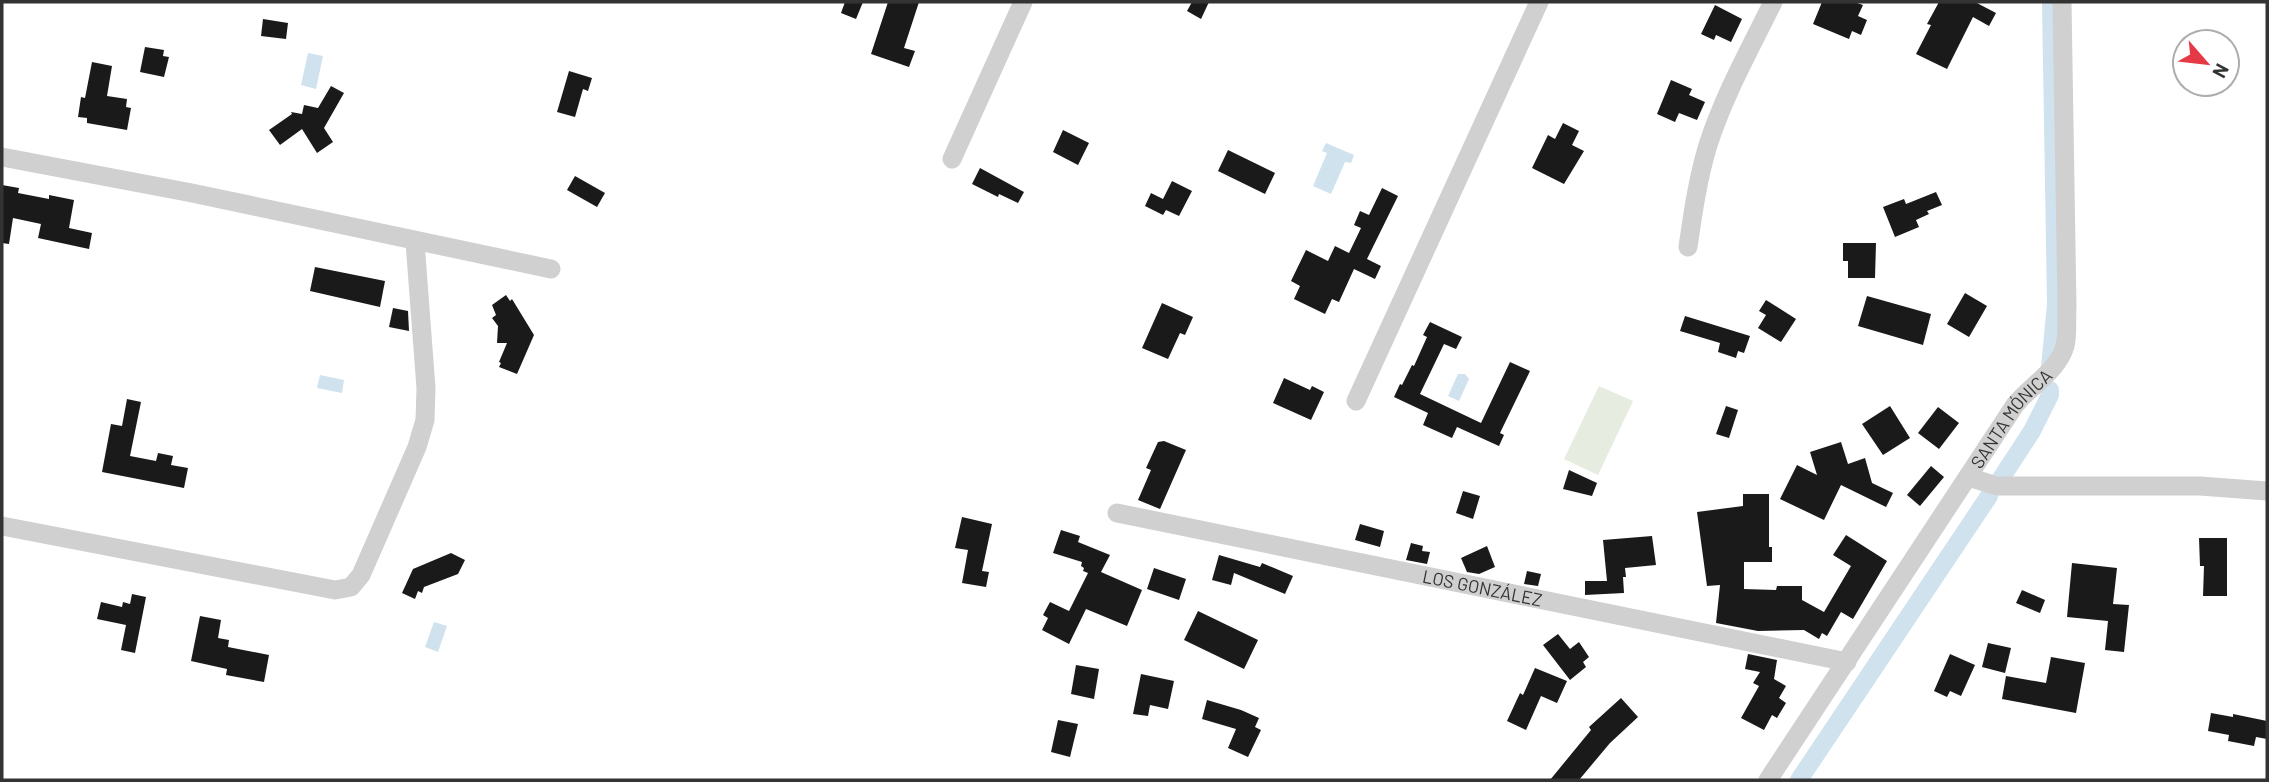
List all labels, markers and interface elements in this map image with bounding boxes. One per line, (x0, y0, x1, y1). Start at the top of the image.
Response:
north arrow (2171, 28, 2241, 98)
text: N (2208, 60, 2235, 82)
street label: SANTA MÓNICA (1966, 364, 2056, 472)
street label: LOS GONZÁLEZ (1421, 565, 1544, 611)

